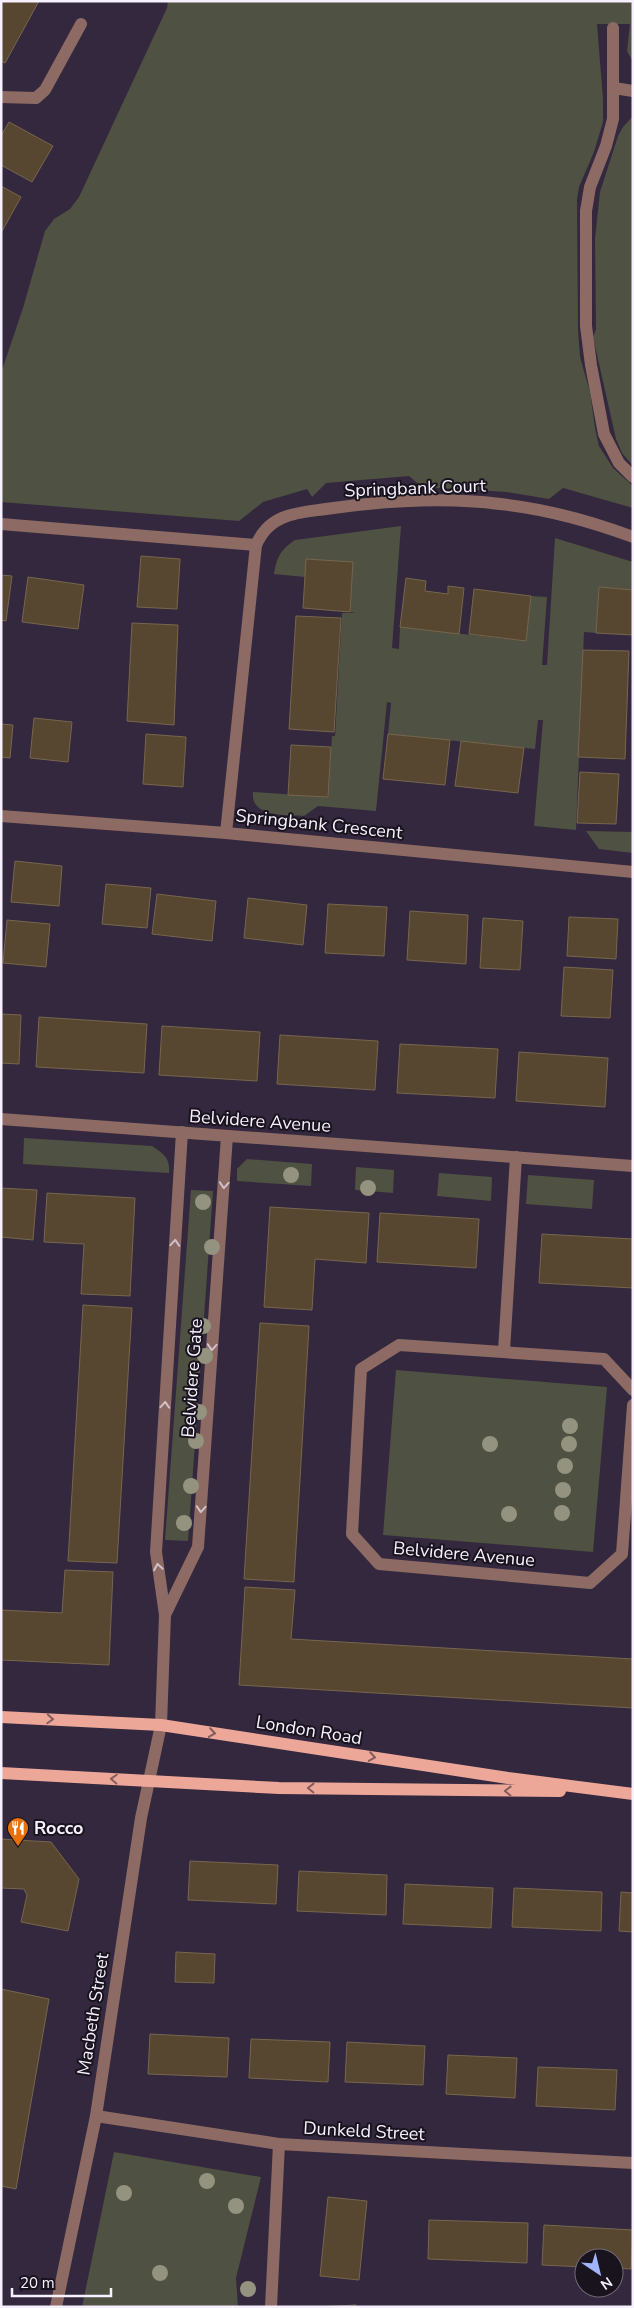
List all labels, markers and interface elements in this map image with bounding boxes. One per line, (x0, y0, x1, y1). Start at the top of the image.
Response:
street label: Springbank Court (344, 474, 487, 502)
street label: Springbank Crescent (234, 803, 404, 845)
street label: Belvidere Avenue (188, 1104, 332, 1138)
one-way arrow (218, 1181, 229, 1189)
one-way arrow (170, 1238, 181, 1246)
street label: Belvidere Gate (176, 1318, 208, 1438)
one-way arrow (207, 1343, 218, 1351)
one-way arrow (159, 1400, 170, 1408)
one-way arrow (195, 1505, 206, 1513)
street label: Belvidere Avenue (392, 1536, 536, 1572)
one-way arrow (153, 1562, 164, 1570)
street label: London Road (254, 1710, 364, 1750)
one-way arrow (46, 1714, 54, 1725)
one-way arrow (207, 1727, 216, 1737)
one-way arrow (369, 1751, 377, 1762)
one-way arrow (109, 1773, 117, 1784)
one-way arrow (307, 1783, 314, 1793)
one-way arrow (504, 1786, 512, 1796)
restaurant icon: Rocco (6, 1816, 30, 1847)
place label: Rocco (34, 1816, 83, 1840)
street label: Macbeth Street (71, 1950, 115, 2077)
street label: Dunkeld Street (303, 2116, 426, 2146)
north arrow (574, 2248, 624, 2298)
scale bar (12, 2266, 111, 2298)
text: N (596, 2272, 616, 2294)
text: 20 m (20, 2273, 55, 2293)

